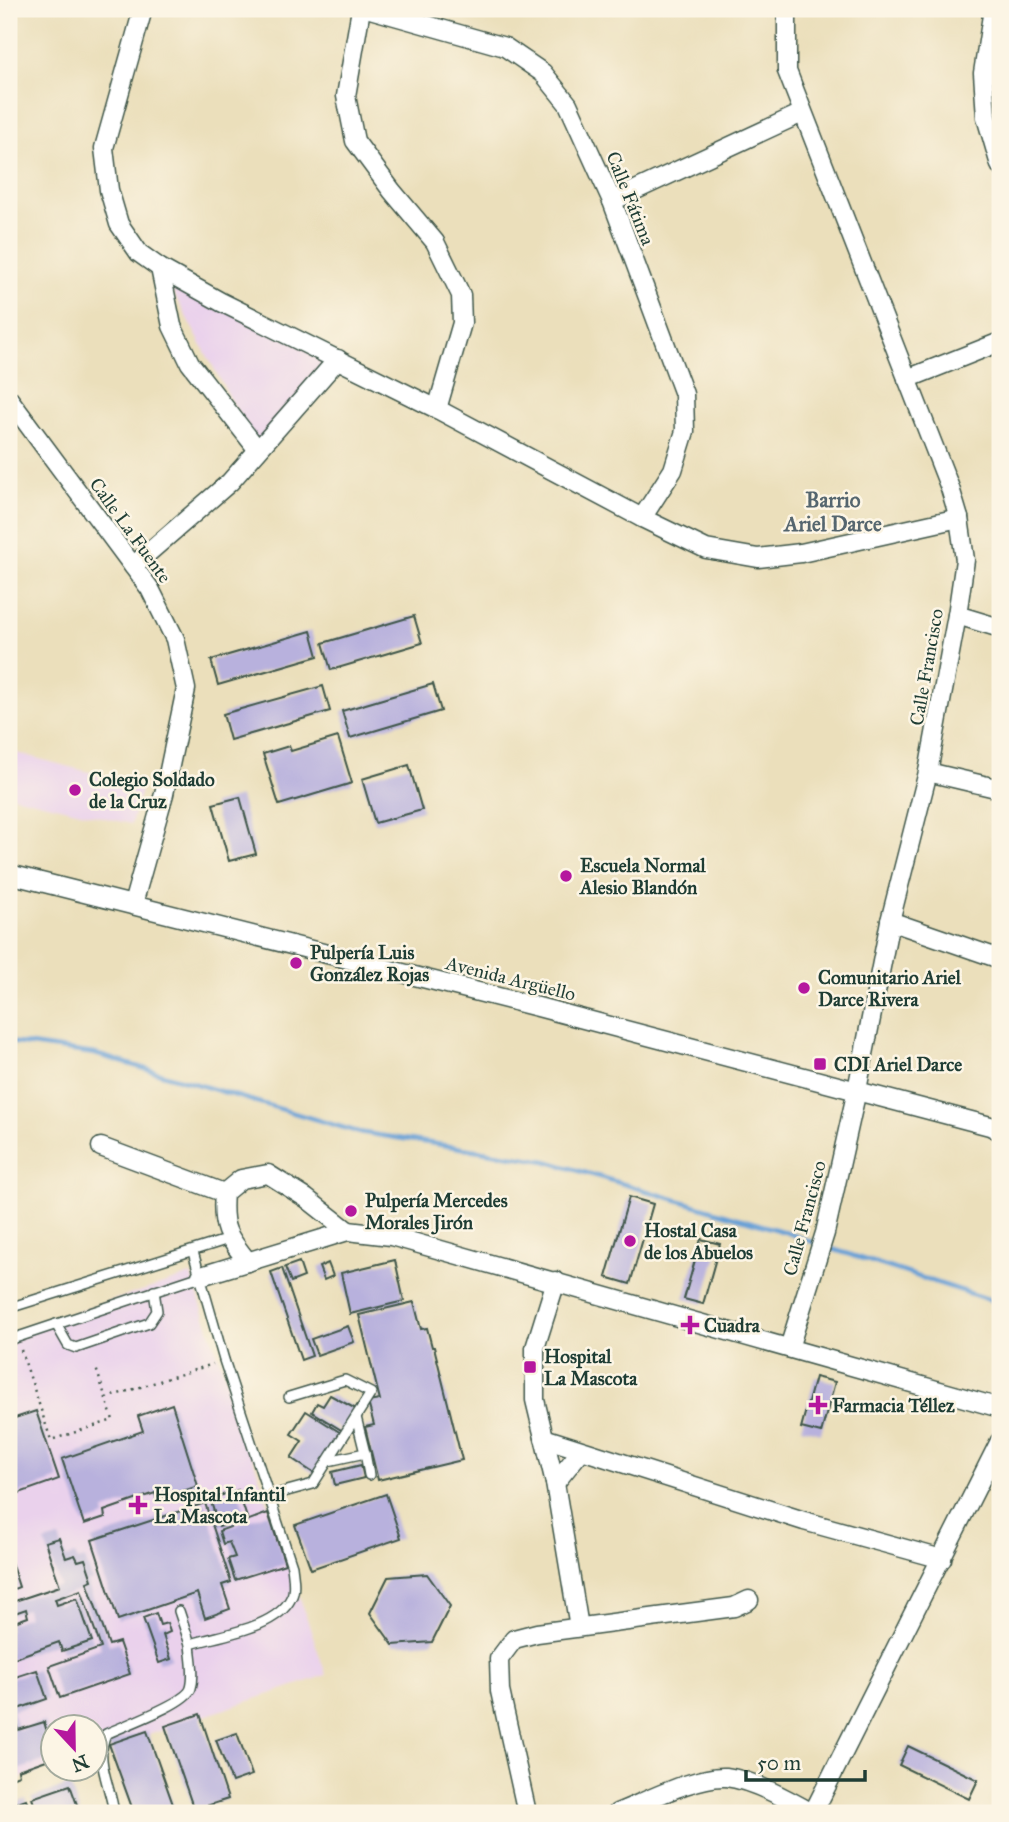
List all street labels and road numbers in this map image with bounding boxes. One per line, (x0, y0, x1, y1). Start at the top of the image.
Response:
street label: Calle Fátima (601, 148, 660, 249)
street label: Calle La Fuente (85, 473, 177, 587)
street label: Calle Francisco (905, 606, 948, 727)
street label: Avenida Argüello (442, 951, 578, 1007)
street label: Calle Francisco (778, 1158, 831, 1278)

